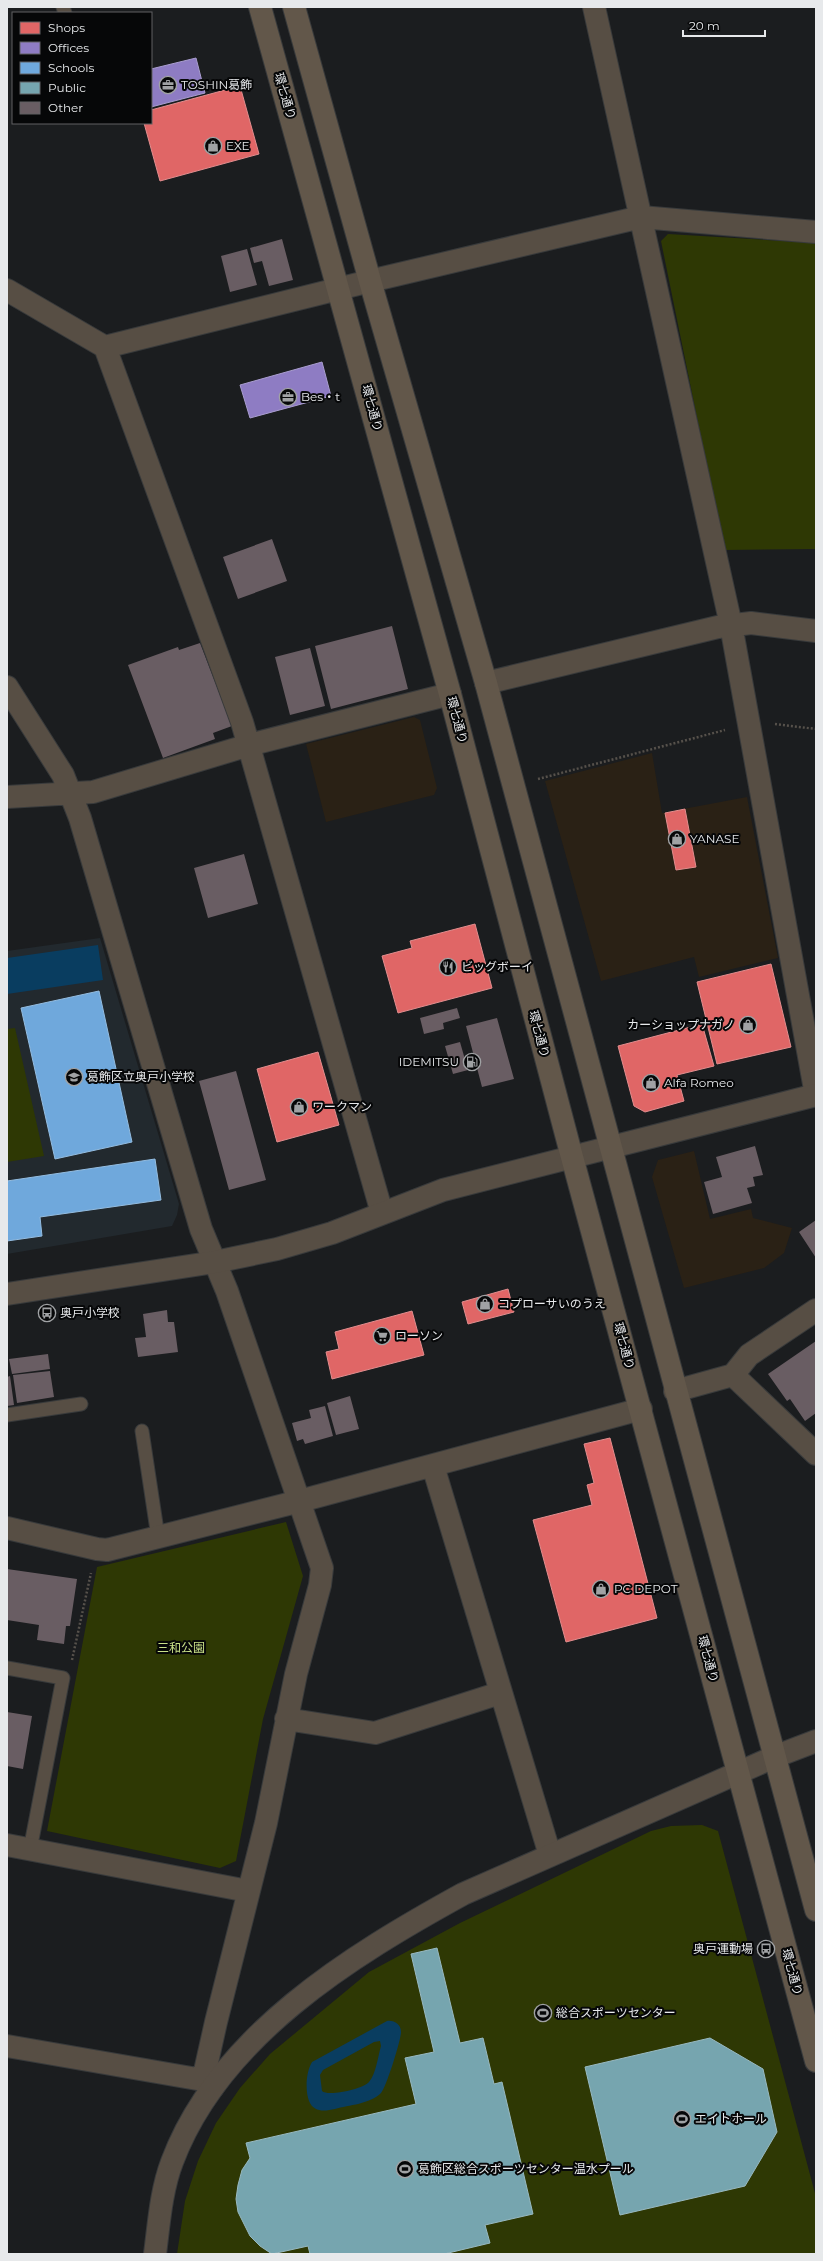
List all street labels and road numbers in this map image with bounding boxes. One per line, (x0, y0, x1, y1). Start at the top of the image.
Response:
street label: 環七通り (272, 71, 299, 121)
street label: 環七通り (359, 383, 386, 433)
street label: 環七通り (444, 695, 471, 745)
street label: 環七通り (526, 1009, 553, 1059)
street label: 環七通り (611, 1321, 638, 1371)
street label: 環七通り (695, 1634, 722, 1684)
street label: 環七通り (779, 1947, 806, 1997)

